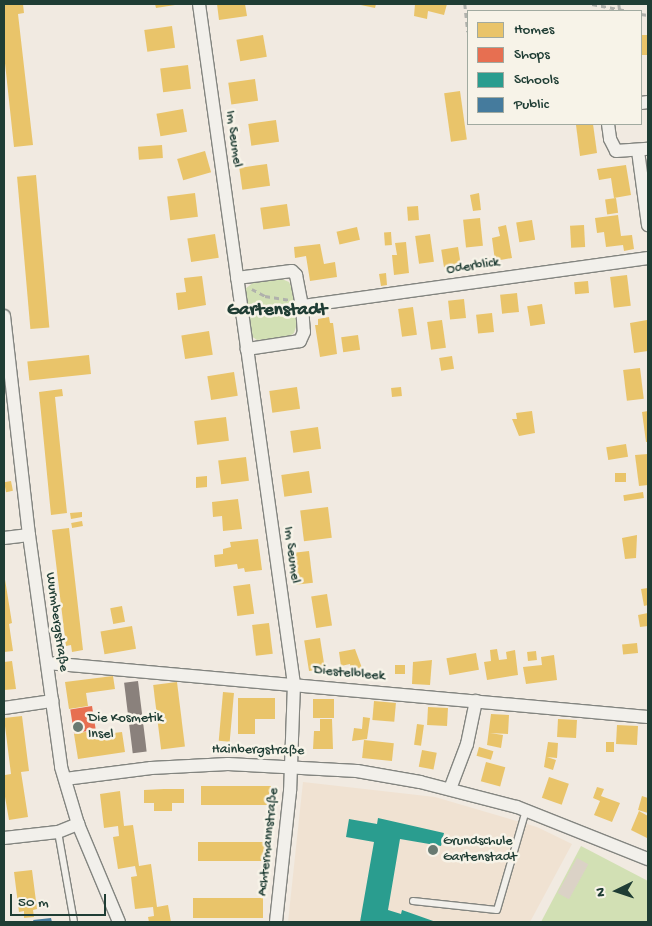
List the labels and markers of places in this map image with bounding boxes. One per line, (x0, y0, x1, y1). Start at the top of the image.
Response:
place label: Die Kosmetik Insel (88, 711, 163, 744)
marker: Die Kosmetik Insel (72, 721, 84, 733)
place label: Grundschule Gartenstadt (443, 834, 517, 866)
marker: Grundschule Gartenstadt (427, 844, 439, 856)

